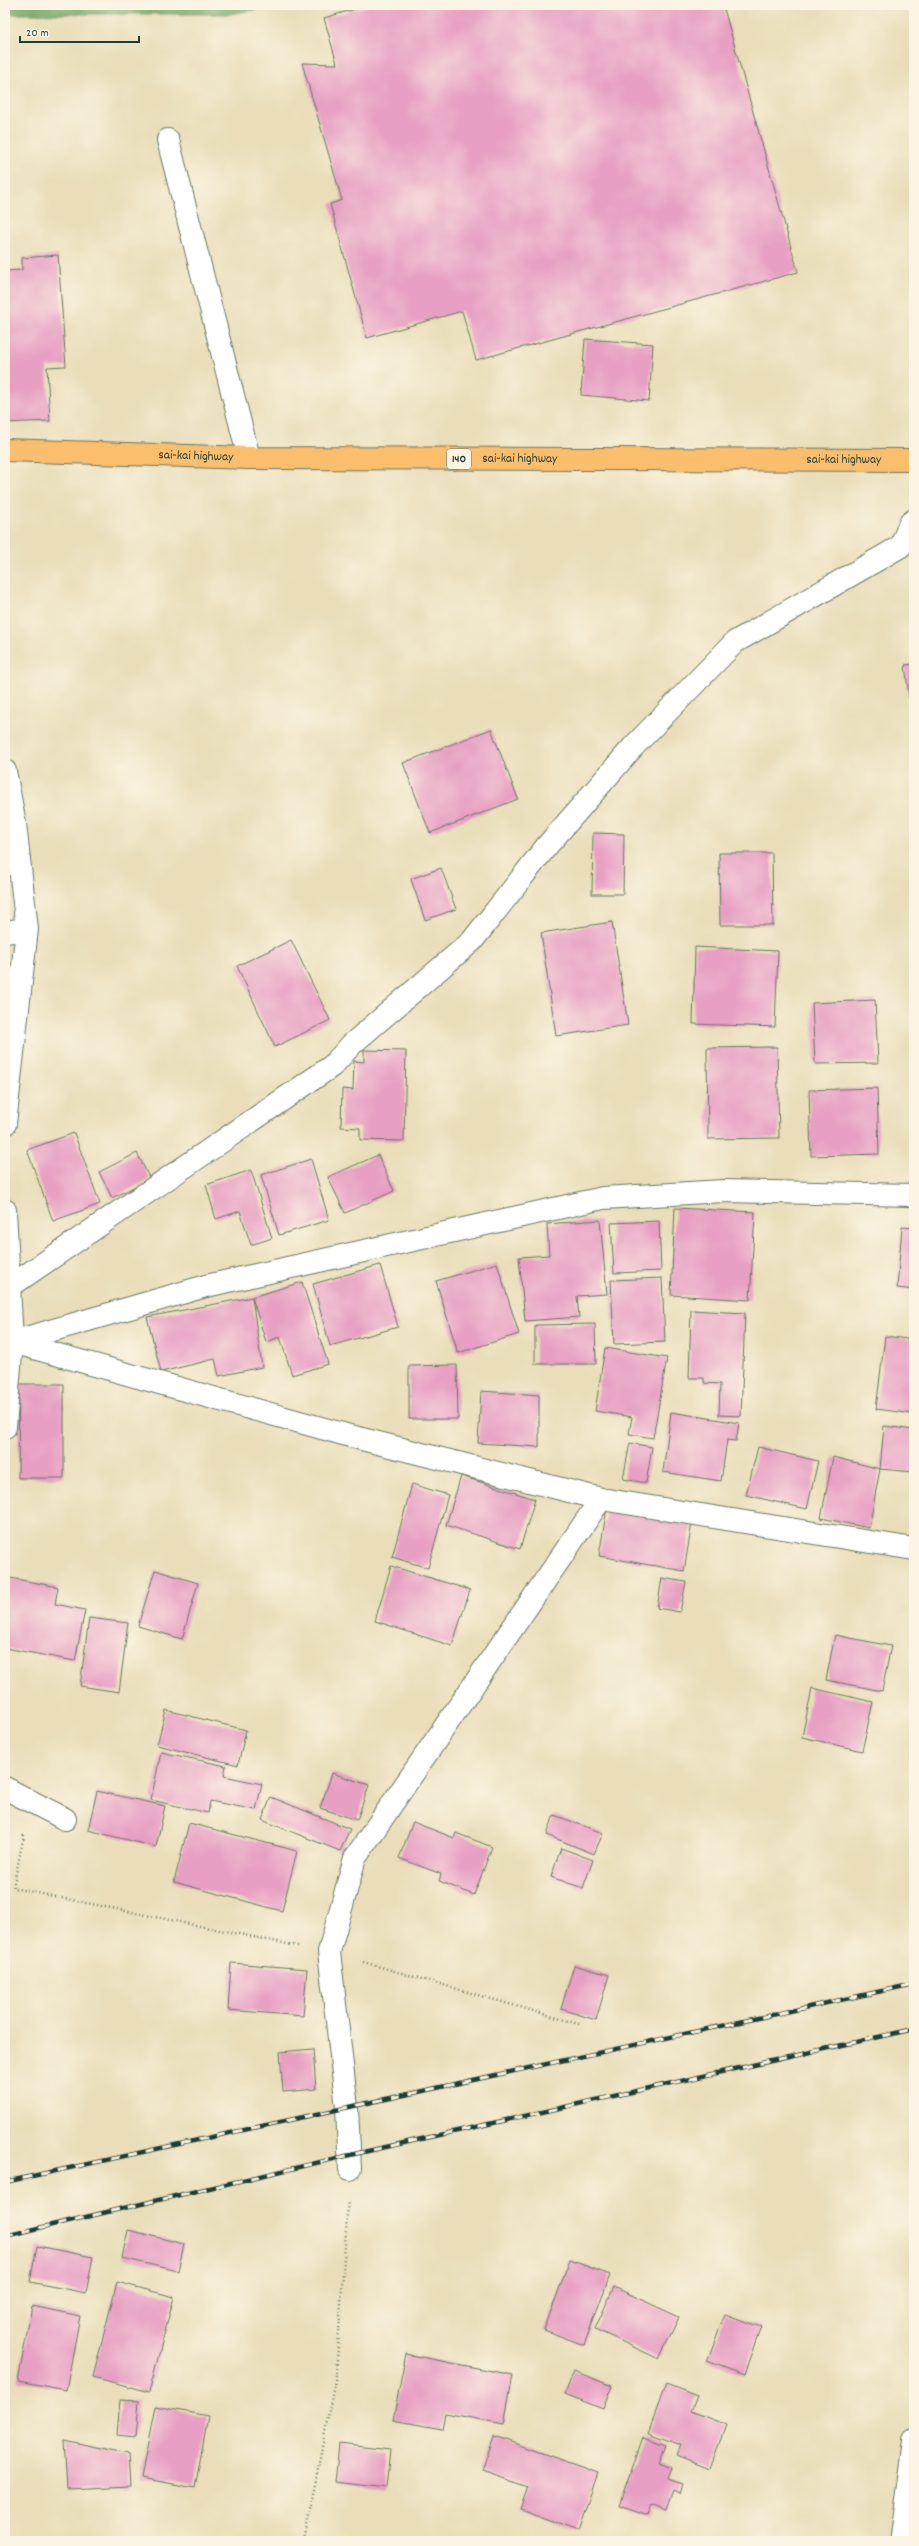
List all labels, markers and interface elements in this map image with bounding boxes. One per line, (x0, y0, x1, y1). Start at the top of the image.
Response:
scale bar (20, 18, 139, 44)
text: 20 m (26, 25, 49, 42)
street label: sai-kai highway (158, 446, 234, 467)
road number: 140 (447, 449, 471, 469)
street label: sai-kai highway (482, 449, 558, 468)
street label: sai-kai highway (806, 450, 882, 469)

